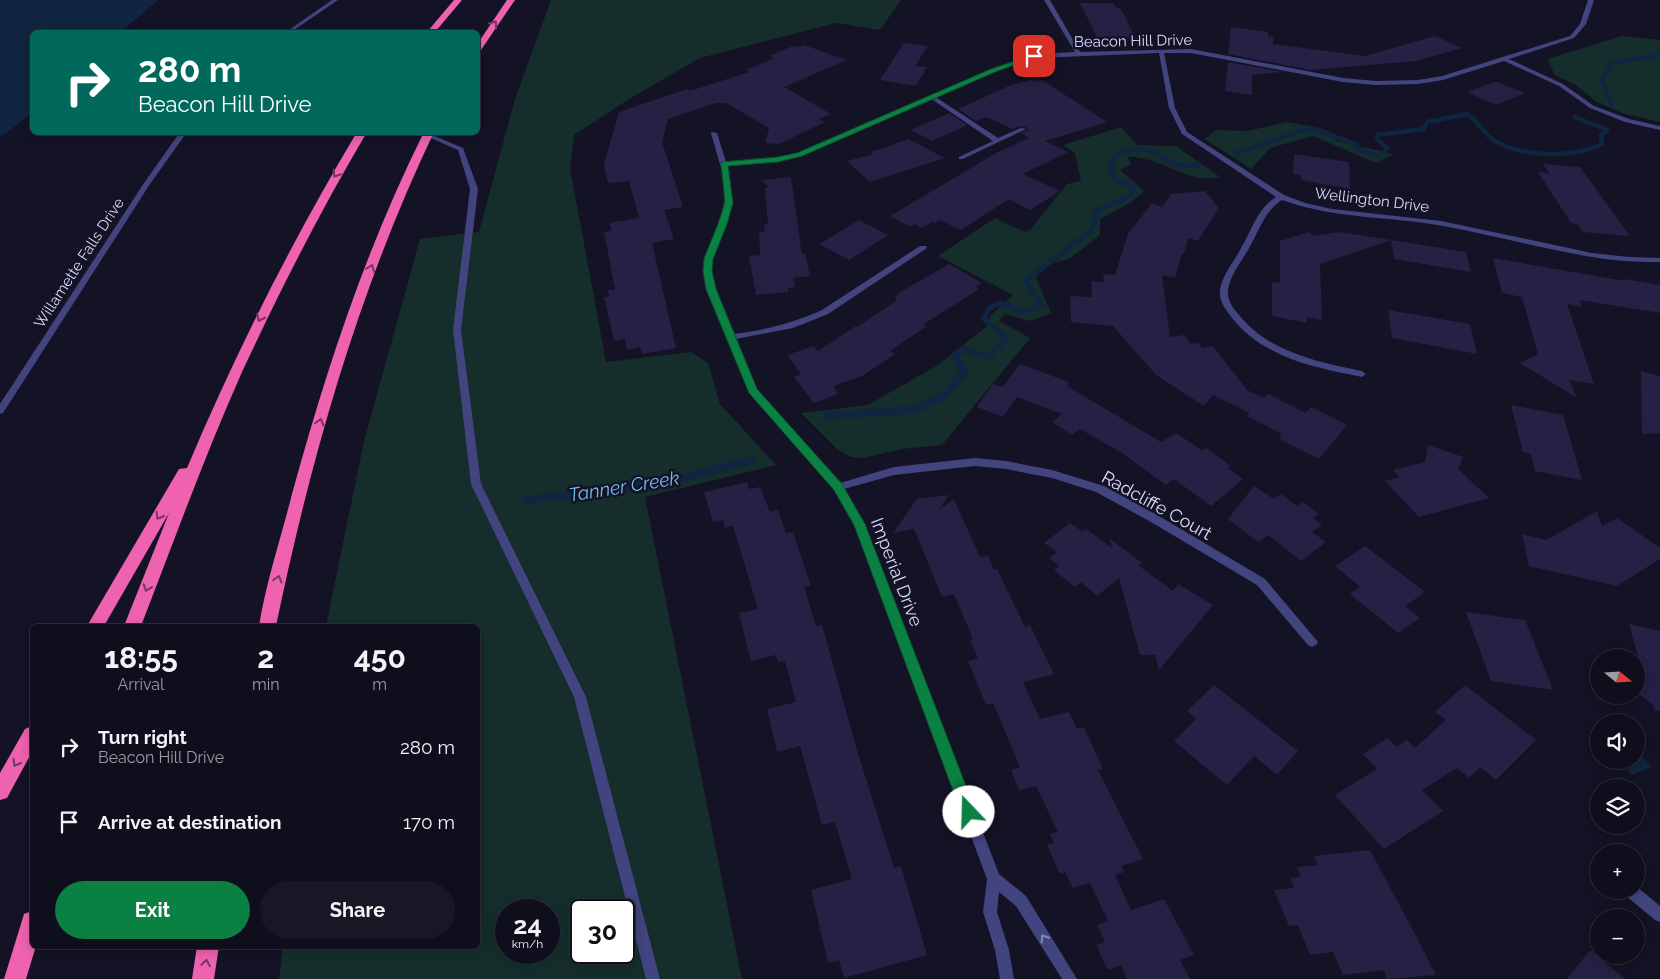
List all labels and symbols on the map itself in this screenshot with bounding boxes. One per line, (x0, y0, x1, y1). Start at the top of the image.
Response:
one-way arrow (488, 20, 497, 30)
street label: Beacon Hill Drive (1074, 31, 1192, 51)
pin (1013, 35, 1055, 77)
one-way arrow (333, 169, 343, 178)
street label: Wellington Drive (1314, 184, 1430, 216)
street label: Willamette Falls Drive (30, 194, 128, 331)
one-way arrow (365, 264, 375, 272)
one-way arrow (256, 312, 266, 321)
one-way arrow (314, 418, 324, 426)
water label: Tanner Creek (567, 466, 681, 506)
street label: Radcliffe Court (1098, 466, 1216, 544)
one-way arrow (156, 511, 166, 520)
street label: Imperial Drive (867, 515, 927, 630)
one-way arrow (272, 574, 283, 583)
one-way arrow (143, 583, 153, 592)
north arrow (1590, 649, 1645, 704)
one-way arrow (13, 758, 23, 767)
position arrow (942, 785, 994, 837)
speed limit sign: 30 (570, 899, 635, 964)
one-way arrow (1041, 934, 1051, 943)
one-way arrow (200, 958, 210, 967)

